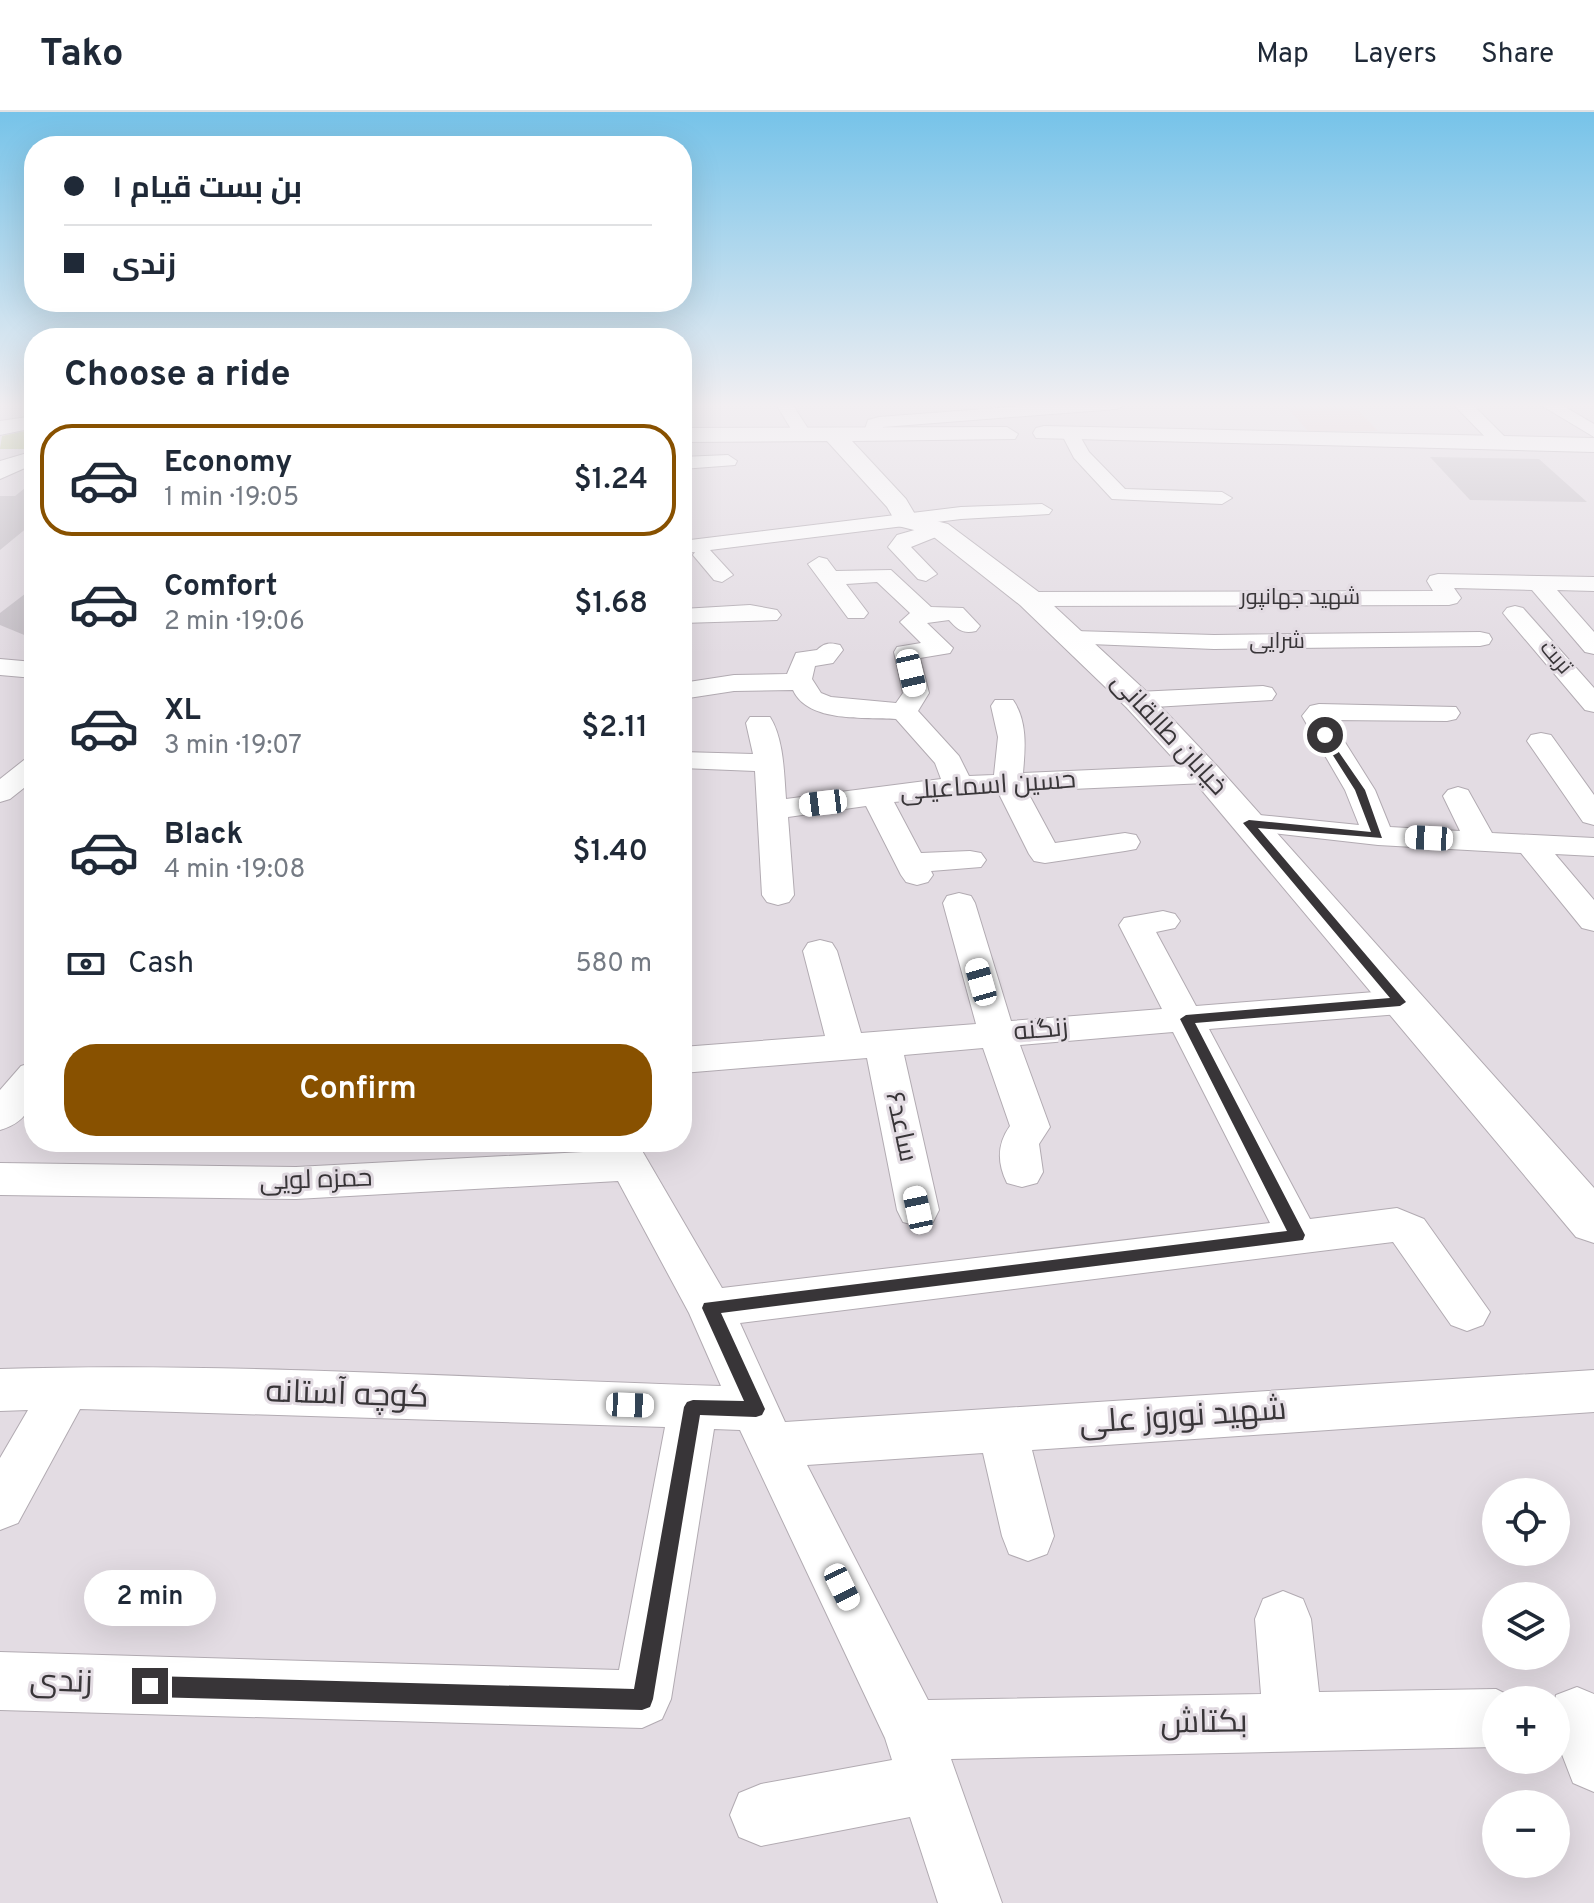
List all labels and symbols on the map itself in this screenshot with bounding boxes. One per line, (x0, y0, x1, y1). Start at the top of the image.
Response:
street label: شهید جهانپور (1238, 585, 1360, 612)
street label: شرایی (1249, 629, 1305, 656)
street label: تربت (1533, 635, 1577, 681)
car (894, 647, 928, 699)
street label: خیابان طالقانی (1103, 667, 1233, 803)
route start (1307, 717, 1343, 753)
street label: حسین اسماعیلی (899, 764, 1077, 810)
car (798, 788, 848, 818)
car (1404, 825, 1454, 851)
car (963, 956, 999, 1008)
street label: زنگنه (1012, 1012, 1070, 1050)
street label: ساعد۶ (876, 1089, 924, 1165)
street label: حمزه لویی (259, 1163, 373, 1199)
car (901, 1184, 935, 1236)
street label: کوچه آستانه (265, 1373, 429, 1419)
street label: شهید نوروز علی (1078, 1391, 1288, 1445)
car (606, 1392, 654, 1418)
car (821, 1560, 863, 1614)
callout: 2 min (84, 1570, 216, 1626)
street label: زندی (29, 1662, 93, 1704)
route end (132, 1668, 168, 1704)
street label: بکتاش (1160, 1703, 1248, 1745)

